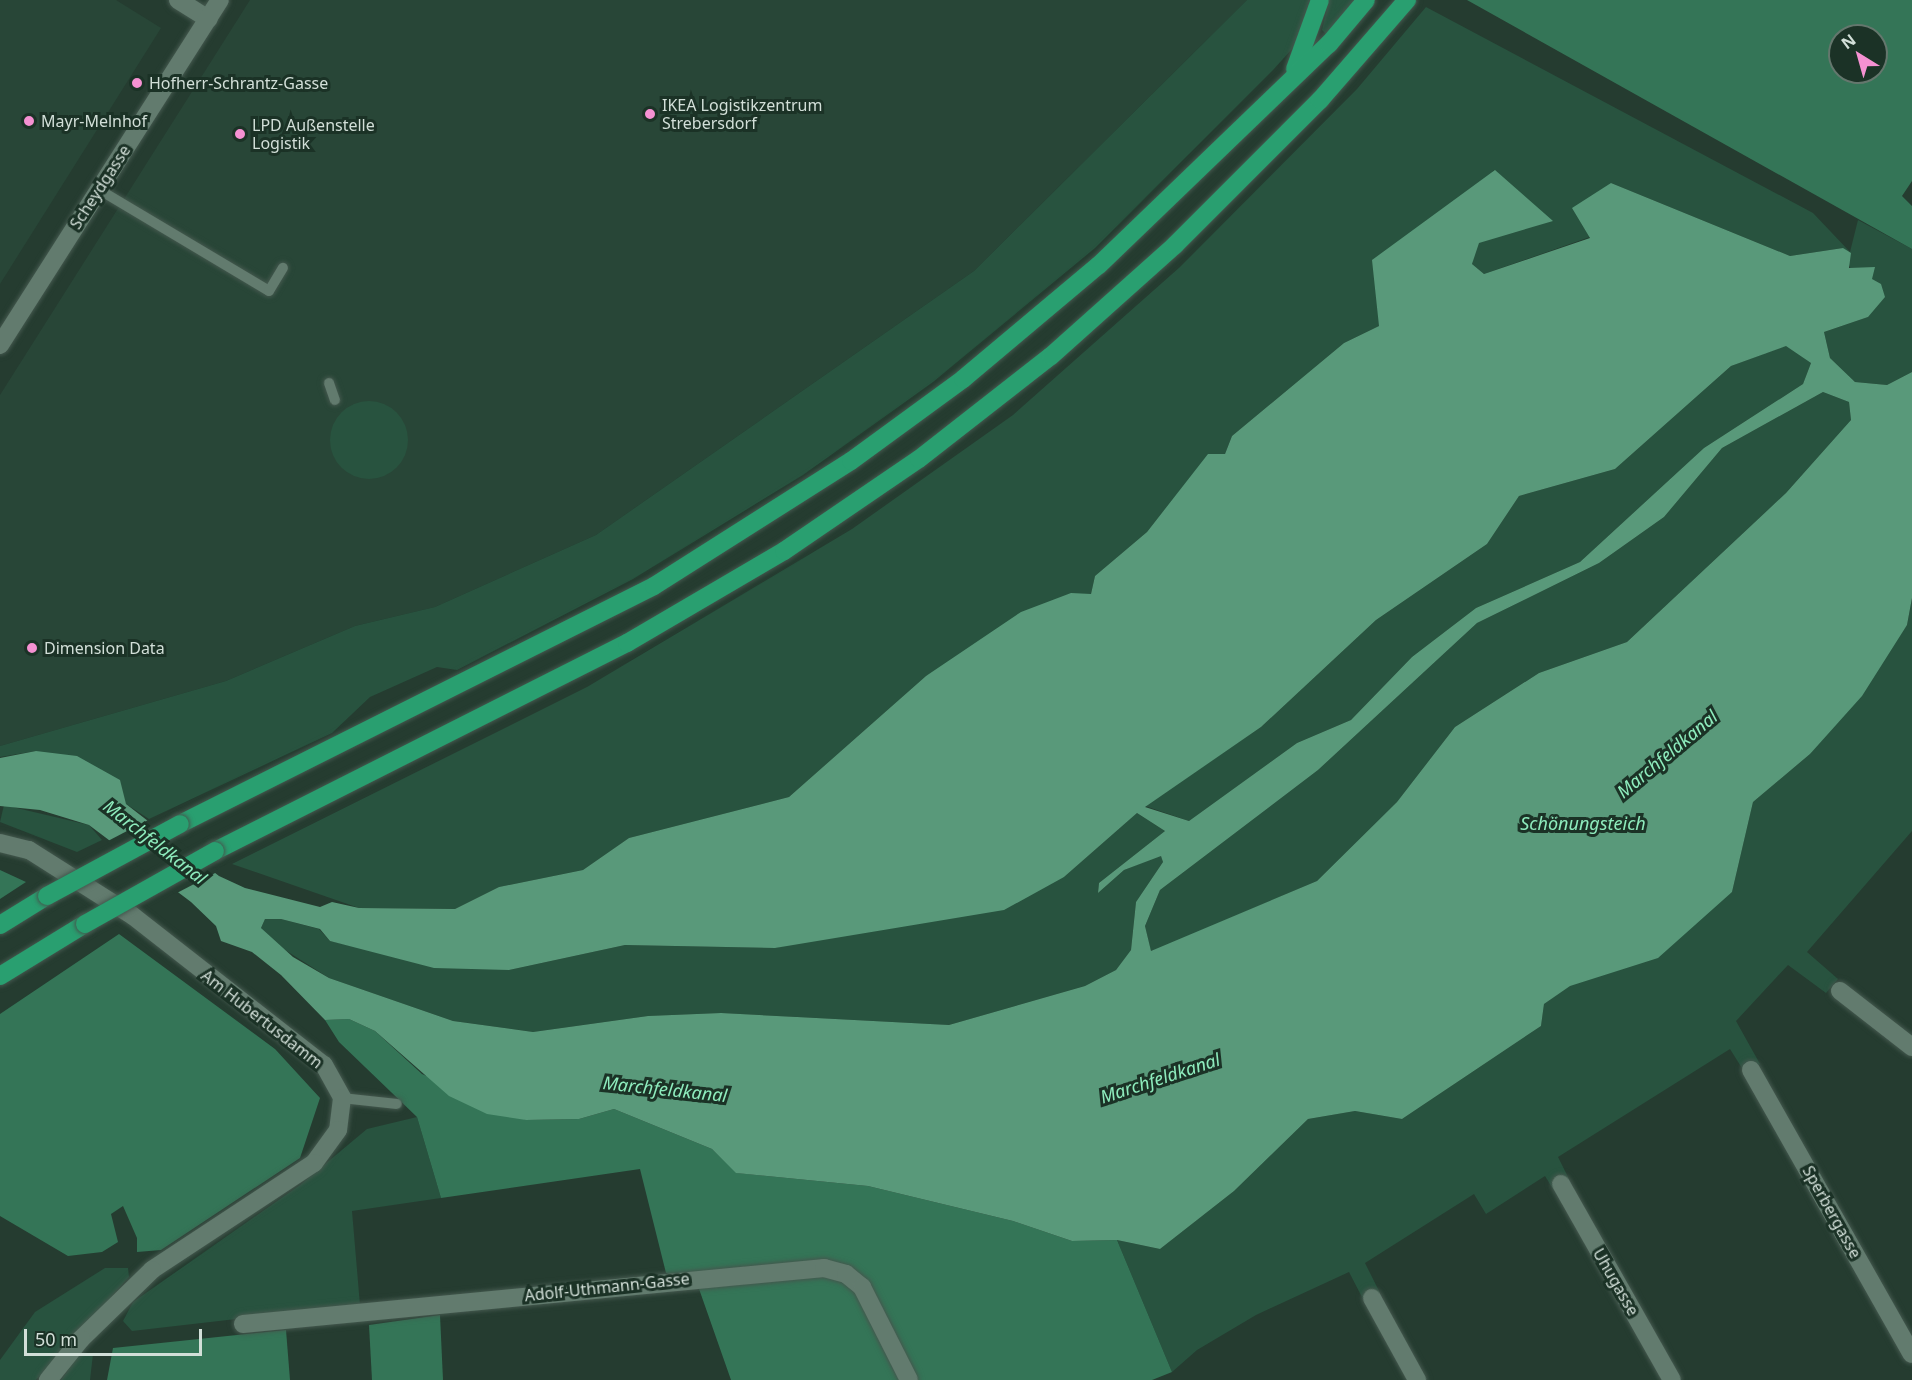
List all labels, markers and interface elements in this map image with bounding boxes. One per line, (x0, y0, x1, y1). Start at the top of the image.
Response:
north arrow (1828, 24, 1888, 84)
text: N (1837, 29, 1860, 54)
place label: Hofherr-Schrantz-Gasse (149, 73, 328, 93)
marker: Hofherr-Schrantz-Gasse (130, 76, 144, 90)
place label: IKEA Logistikzentrum Strebersdorf (662, 95, 822, 133)
marker: IKEA Logistikzentrum Strebersdorf (643, 107, 657, 121)
place label: Mayr-Melnhof (41, 111, 147, 131)
marker: Mayr-Melnhof (22, 114, 36, 128)
place label: LPD Außenstelle Logistik (252, 115, 375, 153)
marker: LPD Außenstelle Logistik (233, 127, 247, 141)
street label: Scheydgasse (66, 141, 134, 233)
place label: Dimension Data (44, 638, 165, 658)
marker: Dimension Data (25, 641, 39, 655)
water label: Marchfeldkanal (1612, 706, 1722, 802)
water label: Marchfeldkanal (99, 795, 211, 889)
water label: Schönungsteich (1520, 812, 1646, 834)
street label: Am Hubertusdamm (198, 966, 326, 1072)
water label: Marchfeldkanal (1097, 1048, 1223, 1108)
water label: Marchfeldkanal (602, 1072, 728, 1106)
street label: Sperbergasse (1799, 1162, 1865, 1262)
street label: Uhugasse (1589, 1245, 1643, 1319)
street label: Adolf-Uthmann-Gasse (524, 1269, 690, 1305)
scale bar (27, 1317, 206, 1355)
text: 50 m (35, 1327, 77, 1351)

